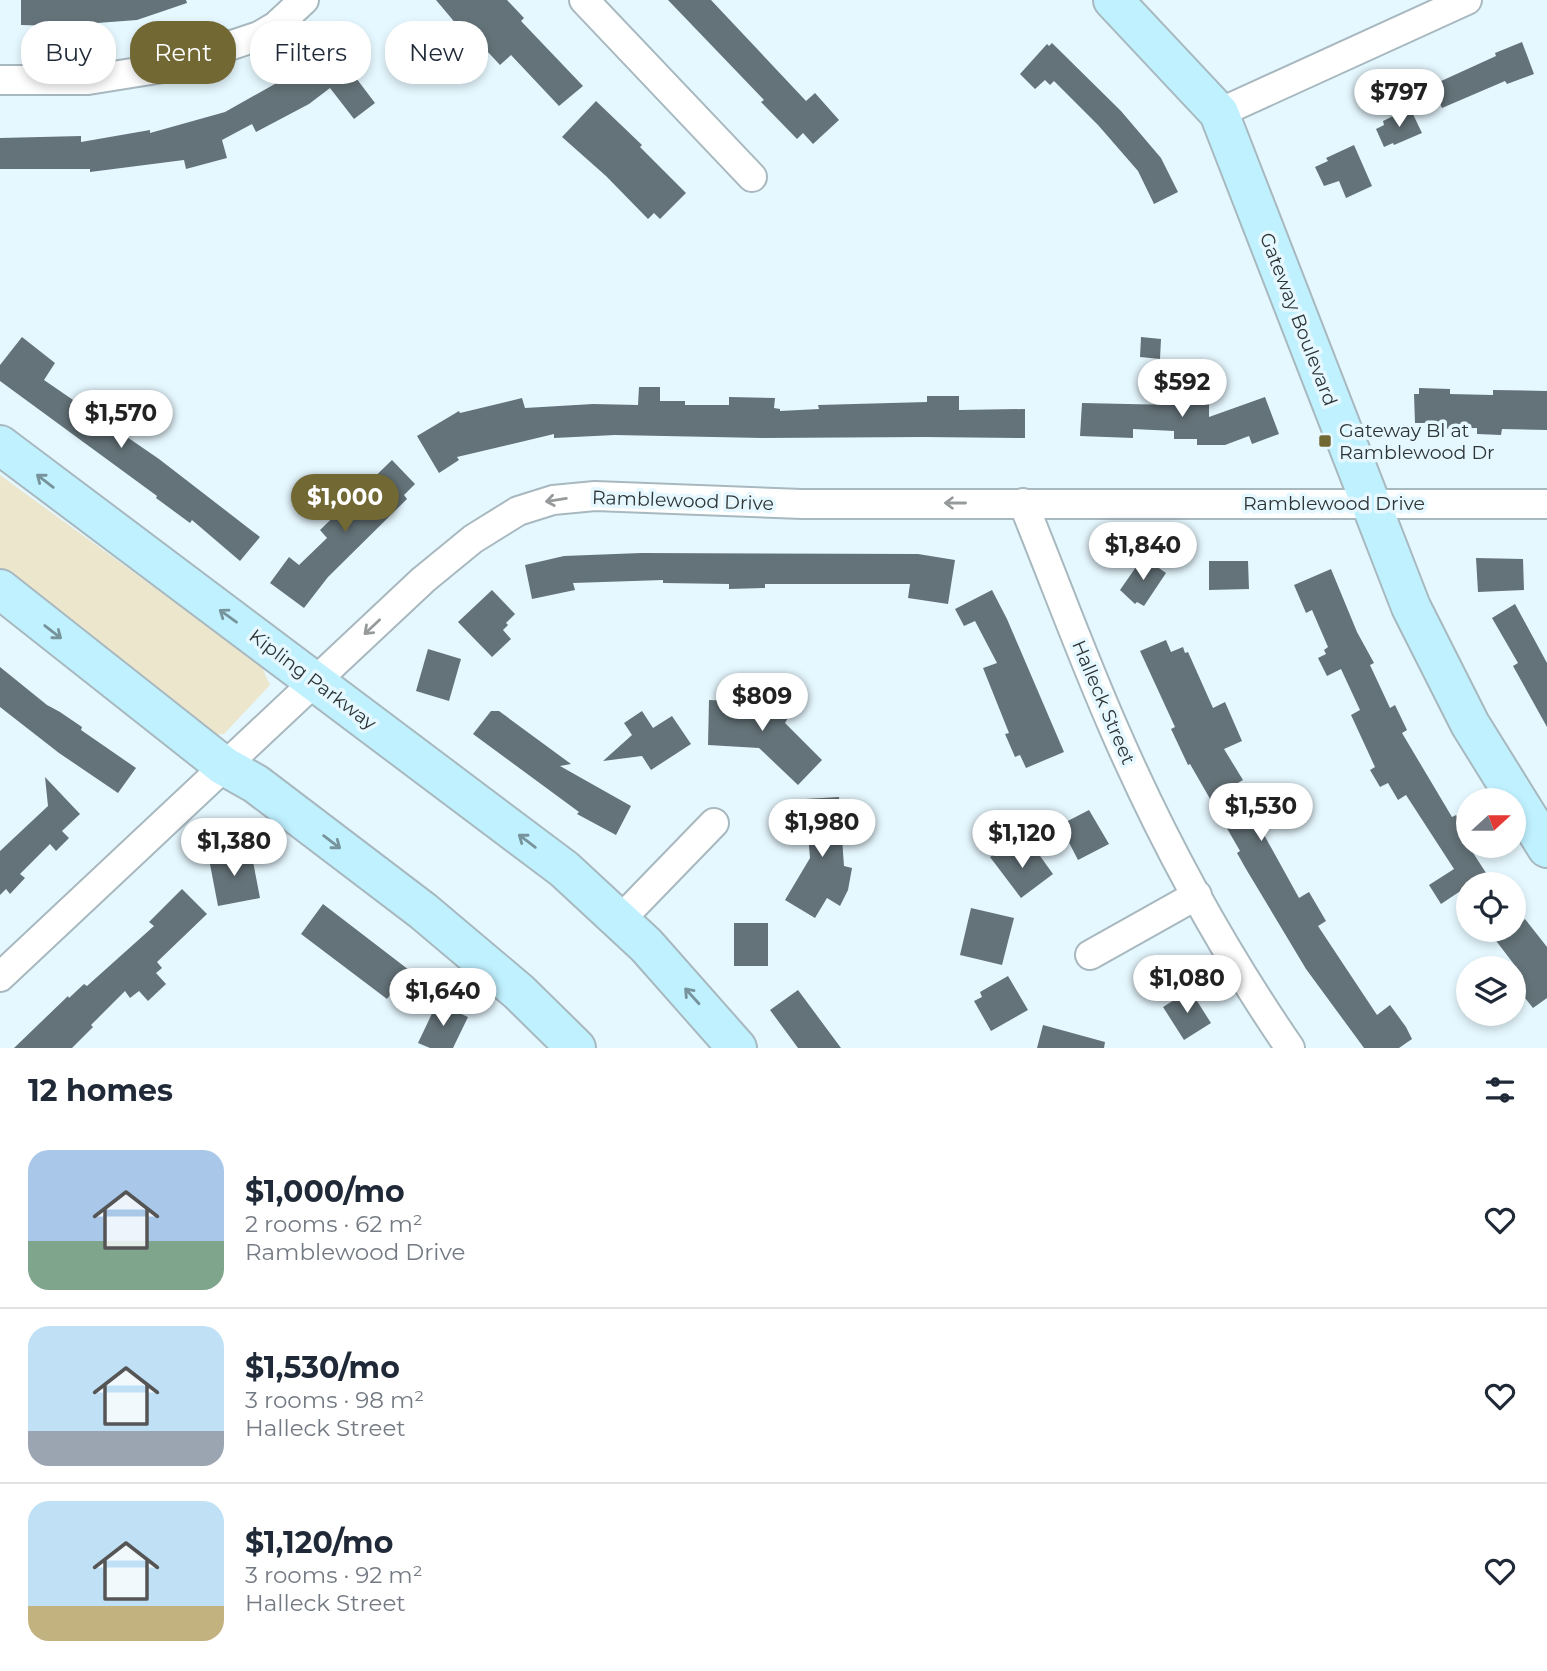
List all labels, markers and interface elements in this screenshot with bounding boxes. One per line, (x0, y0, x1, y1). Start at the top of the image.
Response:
chip: Buy (21, 21, 116, 84)
chip: Rent (130, 21, 236, 84)
chip: Filters (250, 21, 371, 84)
chip: New (385, 21, 488, 84)
pin: $797 (1358, 69, 1440, 129)
text: $797 (1370, 78, 1428, 106)
street label: Gateway Boulevard (1255, 229, 1342, 409)
pin: $592 (1141, 360, 1223, 419)
text: $592 (1154, 368, 1210, 396)
pin: $1,570 (64, 391, 178, 450)
text: $1,570 (85, 399, 157, 427)
place label: Gateway Bl at Ramblewood Dr (1339, 419, 1495, 464)
marker: Gateway Bl at Ramblewood Dr (1317, 433, 1333, 449)
one-way arrow (36, 473, 54, 488)
pin: $1,000 (288, 475, 402, 534)
text: $1,000 (307, 483, 383, 511)
street label: Ramblewood Drive (592, 486, 774, 515)
street label: Ramblewood Drive (1243, 492, 1425, 515)
one-way arrow (545, 494, 568, 507)
one-way arrow (943, 496, 966, 510)
pin: $1,840 (1086, 522, 1200, 582)
text: $1,840 (1105, 531, 1181, 559)
one-way arrow (219, 608, 238, 623)
one-way arrow (364, 619, 381, 636)
one-way arrow (44, 624, 62, 639)
street label: Kipling Parkway (245, 624, 381, 735)
street label: Halleck Street (1067, 637, 1140, 768)
pin: $809 (721, 674, 803, 733)
text: $809 (732, 682, 792, 710)
pin: $1,530 (1204, 784, 1318, 843)
north arrow (1456, 788, 1526, 858)
map controls (1456, 788, 1526, 1026)
text: $1,530 (1225, 792, 1297, 820)
pin: $1,980 (765, 800, 879, 859)
text: $1,980 (785, 808, 859, 836)
pin: $1,120 (965, 810, 1079, 870)
pin: $1,380 (177, 818, 291, 878)
text: $1,120 (988, 819, 1056, 847)
text: $1,380 (197, 827, 271, 855)
one-way arrow (518, 834, 536, 849)
one-way arrow (323, 835, 341, 850)
button: locate (1456, 872, 1526, 942)
pin: $1,080 (1130, 956, 1244, 1015)
button: layers (1456, 956, 1526, 1026)
text: $1,080 (1149, 964, 1225, 992)
pin: $1,640 (386, 968, 500, 1028)
text: $1,640 (405, 977, 481, 1005)
one-way arrow (684, 988, 701, 1005)
icon: filters (1481, 1071, 1519, 1109)
text: 12 homes (28, 1072, 173, 1109)
text: $1,000/mo (245, 1173, 405, 1210)
icon: home (84, 1178, 168, 1262)
icon: heart (1481, 1201, 1519, 1239)
text: 2 rooms · 62 m² (245, 1210, 423, 1238)
text: Ramblewood Drive (245, 1238, 466, 1266)
text: $1,530/mo (245, 1349, 400, 1386)
icon: home (84, 1354, 168, 1438)
icon: heart (1481, 1377, 1519, 1415)
text: 3 rooms · 98 m² (245, 1386, 424, 1414)
text: Halleck Street (245, 1414, 406, 1442)
text: $1,120/mo (245, 1524, 393, 1561)
icon: home (84, 1529, 168, 1613)
icon: heart (1481, 1552, 1519, 1590)
text: 3 rooms · 92 m² (245, 1561, 423, 1589)
text: Halleck Street (245, 1589, 406, 1617)

